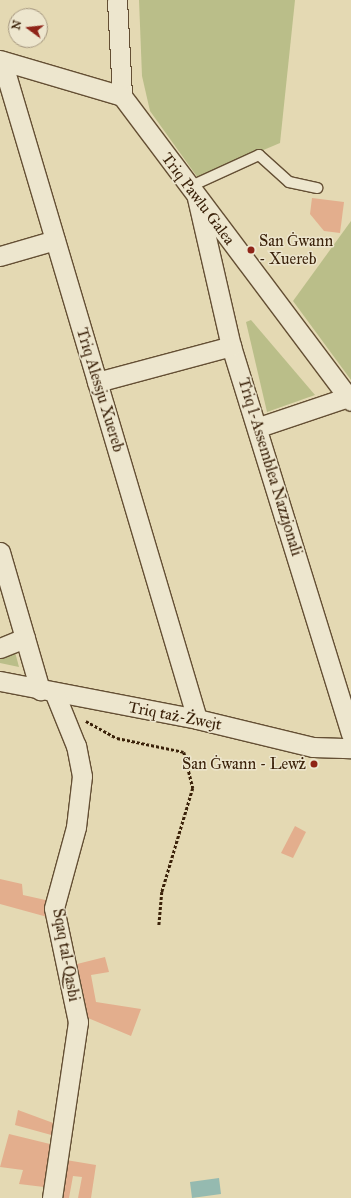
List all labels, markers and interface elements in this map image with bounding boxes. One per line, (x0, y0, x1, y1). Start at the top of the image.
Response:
north arrow (8, 8, 48, 48)
text: N (9, 19, 24, 31)
street label: Triq Pawlu Galea (157, 149, 239, 249)
place label: San Ġwann - Xuereb (259, 231, 333, 269)
marker: San Ġwann - Xuereb (246, 245, 256, 255)
street label: Triq Alessju Xuereb (72, 326, 128, 454)
street label: Triq l-Assemblea Nazzjonali (234, 376, 306, 558)
street label: Triq taż-Żwejt (127, 698, 223, 734)
place label: San Ġwann - Lewż (182, 754, 306, 774)
marker: San Ġwann - Lewż (309, 759, 319, 769)
street label: Sqaq tal-Qasbi (48, 907, 84, 1003)

